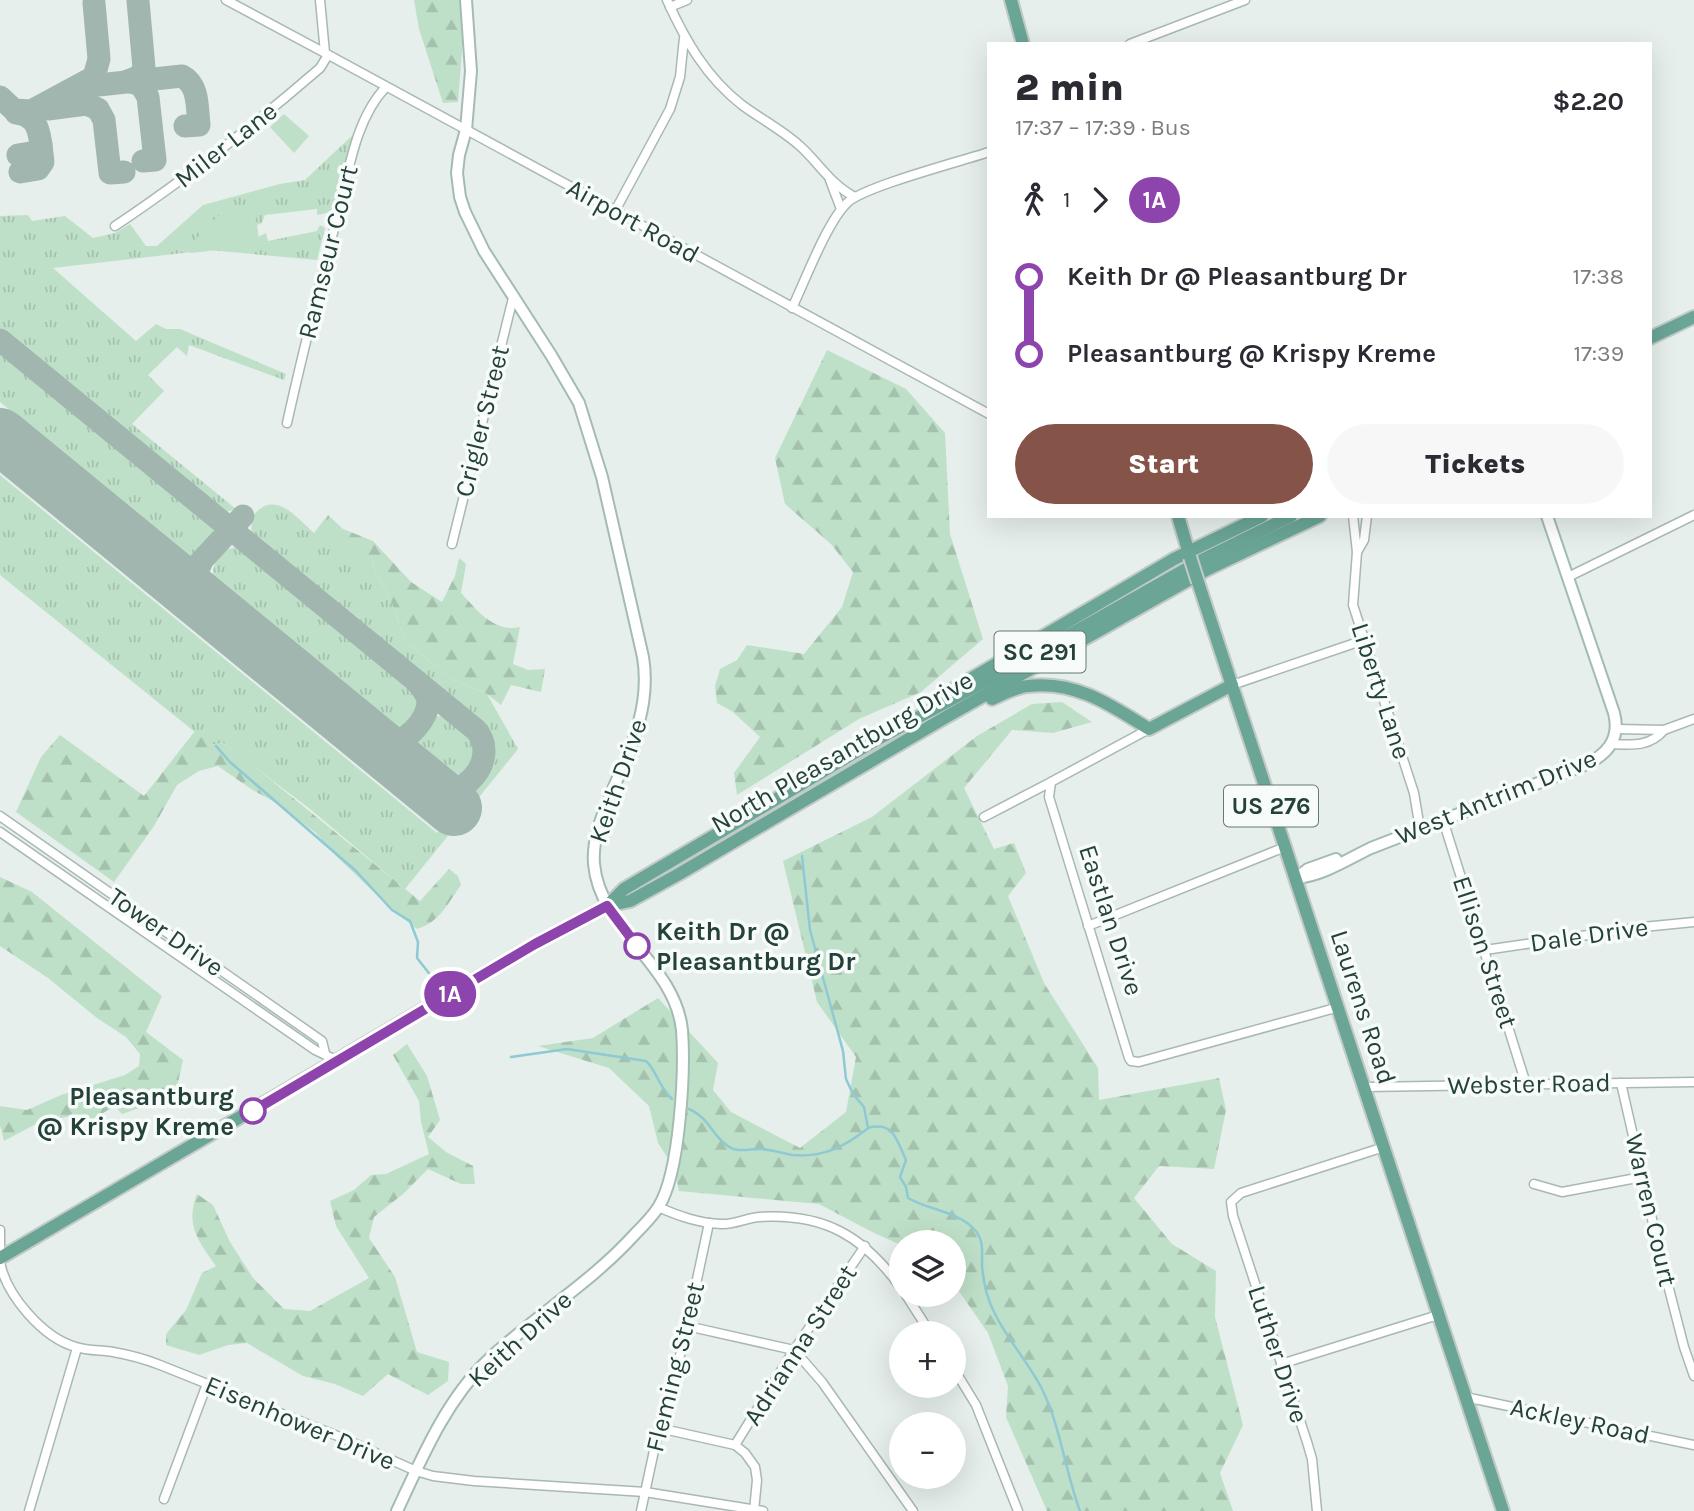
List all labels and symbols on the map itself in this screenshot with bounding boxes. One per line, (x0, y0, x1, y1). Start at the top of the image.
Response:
street label: Miler Lane (169, 95, 283, 195)
street label: Ramseur Court (291, 162, 365, 342)
street label: Airport Road (561, 172, 705, 270)
street label: Crigler Street (448, 342, 516, 500)
street label: Liberty Lane (1344, 619, 1418, 763)
road number: SC 291 (995, 632, 1086, 672)
street label: North Pleasantburg Drive (705, 664, 979, 840)
street label: Keith Drive (582, 715, 654, 847)
street label: West Antrim Drive (1391, 743, 1601, 851)
road number: US 276 (1224, 786, 1318, 826)
street label: Eastlan Drive (1072, 841, 1150, 999)
street label: Ellison Street (1446, 872, 1524, 1032)
street label: Tower Drive (102, 881, 230, 983)
street label: Dale Drive (1528, 911, 1650, 959)
place label: Keith Dr @ Pleasantburg Dr (656, 916, 856, 977)
street label: Laurens Road (1323, 926, 1403, 1088)
marker: Keith Dr @ Pleasantburg Dr (624, 933, 650, 959)
line badge: 1A (419, 971, 482, 1017)
street label: Webster Road (1447, 1067, 1611, 1101)
place label: Pleasantburg @ Krispy Kreme (36, 1081, 234, 1142)
marker: Pleasantburg @ Krispy Kreme (240, 1098, 266, 1124)
street label: Warren Court (1618, 1131, 1684, 1290)
street label: Adrianna Street (737, 1259, 864, 1431)
street label: Fleming Street (639, 1279, 711, 1455)
street label: Luther Drive (1241, 1281, 1315, 1427)
street label: Keith Drive (462, 1284, 578, 1394)
street label: Eisenhower Drive (200, 1369, 400, 1477)
street label: Ackley Road (1507, 1391, 1653, 1451)

